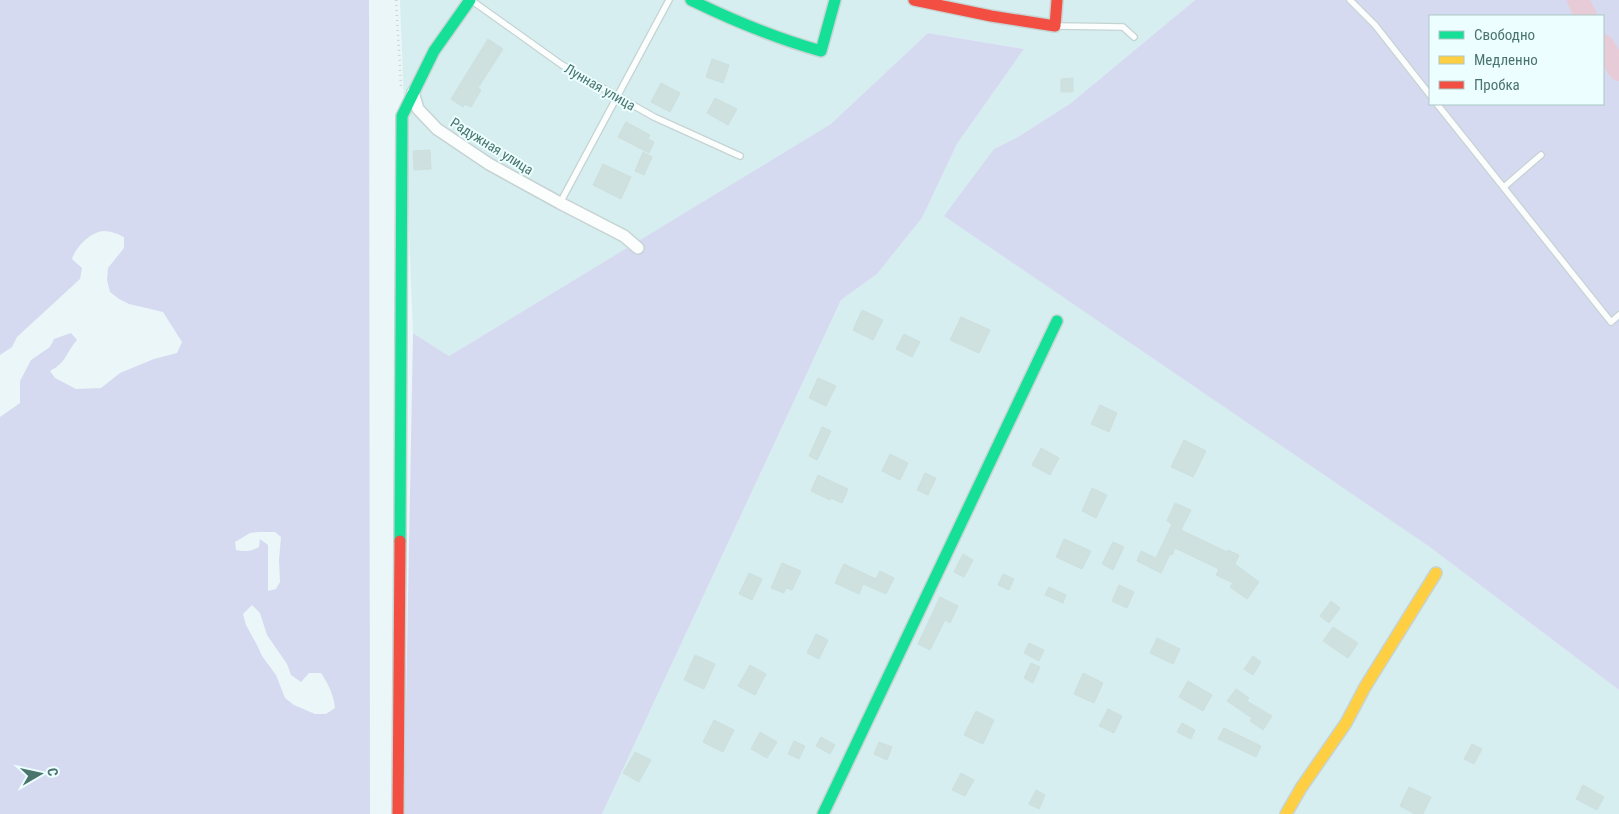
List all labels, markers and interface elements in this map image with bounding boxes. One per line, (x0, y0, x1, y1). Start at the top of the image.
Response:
legend (1429, 15, 1604, 105)
text: Свободно (1474, 26, 1535, 44)
text: Медленно (1474, 51, 1538, 69)
street label: Лунная улица (562, 60, 638, 114)
text: Пробка (1474, 76, 1520, 94)
street label: Радужная улица (448, 114, 536, 178)
north arrow (15, 749, 65, 799)
text: С (44, 767, 61, 777)

